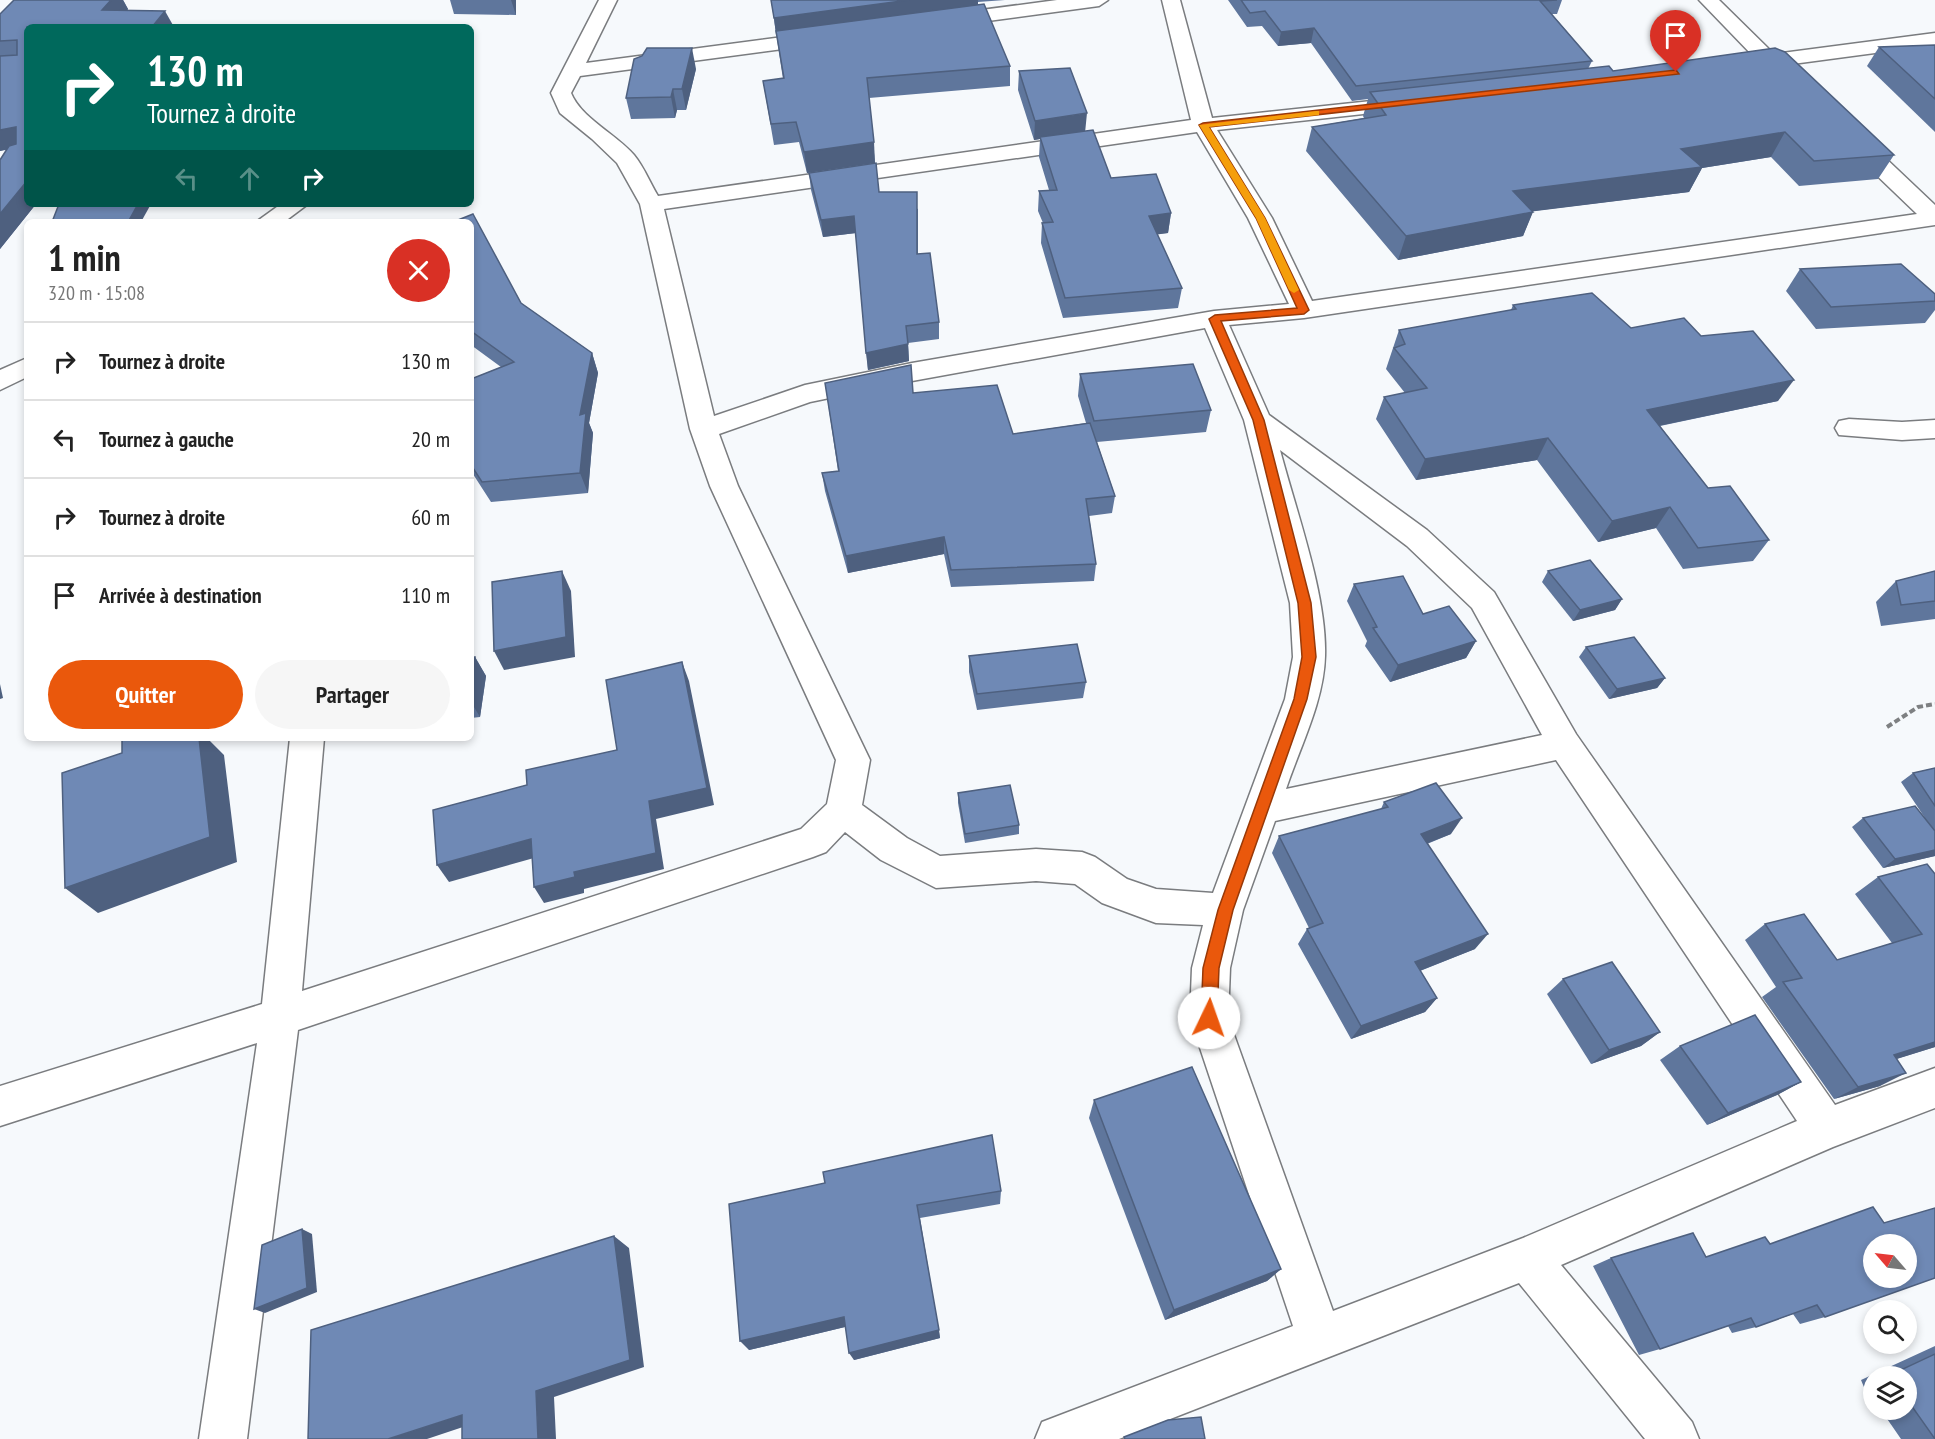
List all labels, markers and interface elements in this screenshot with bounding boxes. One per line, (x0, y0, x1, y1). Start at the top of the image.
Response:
pin (1650, 10, 1701, 72)
icon: arrive (1659, 19, 1692, 52)
text: 130 m (147, 43, 244, 98)
icon: right (48, 48, 126, 126)
text: Tournez à droite (147, 96, 296, 130)
icon: left (170, 162, 203, 195)
icon: ahead (233, 162, 266, 195)
icon: right (296, 162, 329, 195)
text: 1 min (48, 234, 121, 281)
button: close (387, 239, 450, 302)
text: 320 m · 15:08 (48, 280, 145, 306)
icon: right (48, 345, 81, 378)
text: Tournez à droite (99, 347, 225, 375)
text: 130 m (401, 347, 450, 375)
icon: left (48, 423, 81, 456)
text: Tournez à gauche (99, 425, 234, 453)
text: 20 m (411, 425, 450, 453)
icon: right (48, 501, 81, 534)
text: Tournez à droite (99, 503, 225, 531)
text: 60 m (411, 503, 450, 531)
icon: arrive (48, 579, 81, 612)
text: Arrivée à destination (99, 581, 262, 609)
text: 110 m (401, 581, 450, 609)
button: Quitter (48, 660, 243, 729)
button: Partager (255, 660, 450, 729)
position arrow (1177, 986, 1241, 1050)
north arrow (1863, 1234, 1917, 1288)
map controls (1863, 1234, 1917, 1420)
button: search (1863, 1300, 1917, 1354)
button: layers (1863, 1366, 1917, 1420)

